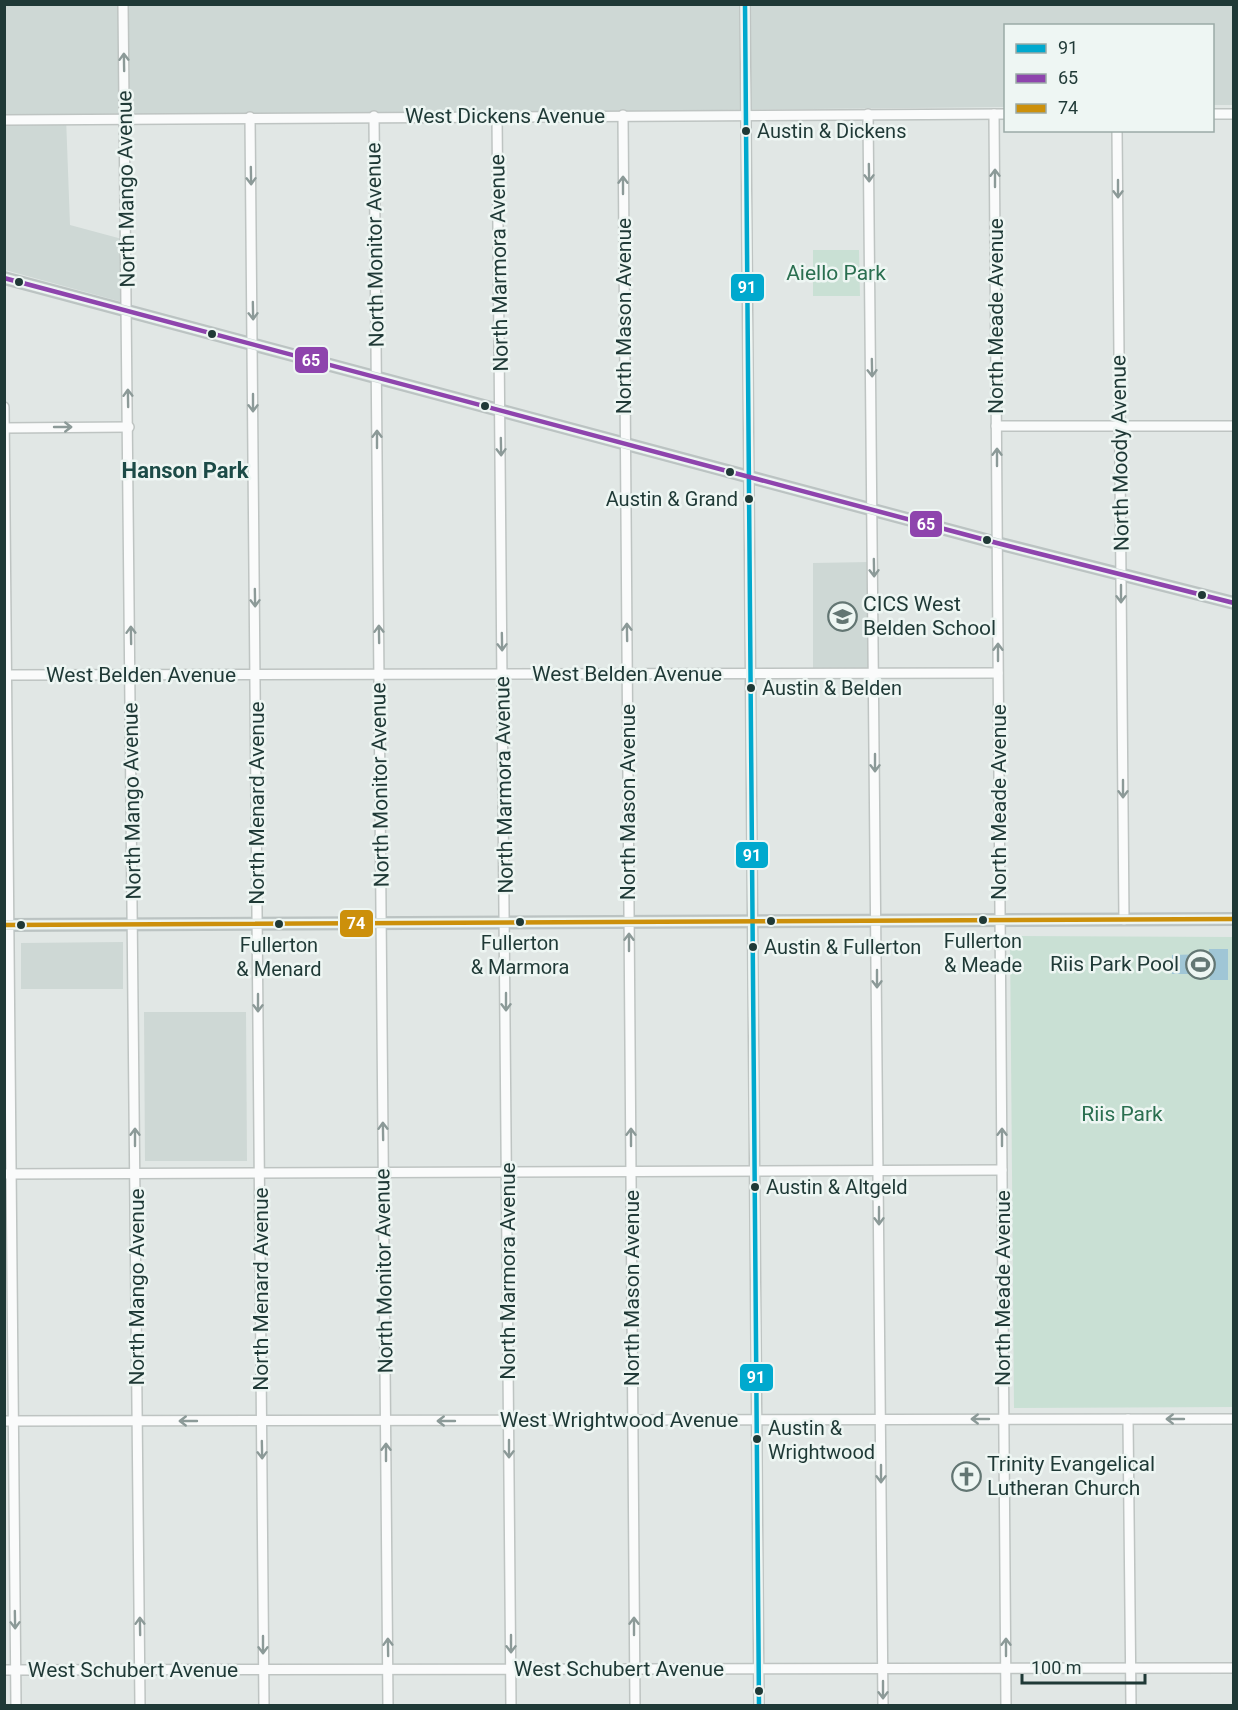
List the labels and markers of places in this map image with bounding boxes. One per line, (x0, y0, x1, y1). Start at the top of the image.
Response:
place label: Austin & Dickens (757, 119, 906, 143)
marker: Austin & Dickens (740, 125, 752, 137)
unlabelled marker (13, 276, 25, 288)
unlabelled marker (206, 328, 218, 340)
unlabelled marker (479, 400, 491, 412)
unlabelled marker (724, 466, 736, 478)
place label: Austin & Grand (606, 487, 738, 511)
marker: Austin & Grand (743, 493, 755, 505)
unlabelled marker (981, 534, 993, 546)
unlabelled marker (1196, 589, 1208, 601)
place label: CICS West Belden School (863, 592, 996, 640)
school or university icon: CICS West Belden School (826, 600, 858, 632)
place label: Austin & Belden (762, 676, 902, 700)
marker: Austin & Belden (745, 682, 757, 694)
marker: Fullerton & Meade (977, 914, 989, 926)
unlabelled marker (765, 915, 777, 927)
marker: Fullerton & Marmora (514, 916, 526, 928)
marker: Fullerton & Menard (273, 918, 285, 930)
unlabelled marker (15, 919, 27, 931)
place label: Fullerton & Meade (944, 929, 1022, 977)
place label: Fullerton & Marmora (471, 931, 569, 979)
place label: Fullerton & Menard (236, 933, 322, 981)
place label: Austin & Fullerton (764, 935, 921, 959)
marker: Austin & Fullerton (747, 941, 759, 953)
sports icon: Riis Park Pool (1184, 948, 1216, 980)
place label: Riis Park Pool (1050, 952, 1179, 976)
place label: Austin & Altgeld (766, 1175, 908, 1199)
marker: Austin & Altgeld (749, 1181, 761, 1193)
place label: Austin & Wrightwood (768, 1416, 875, 1464)
marker: Austin & Wrightwood (751, 1433, 763, 1445)
place label: Trinity Evangelical Lutheran Church (987, 1452, 1155, 1500)
church icon: Trinity Evangelical Lutheran Church (950, 1460, 982, 1492)
unlabelled marker (753, 1685, 765, 1697)

